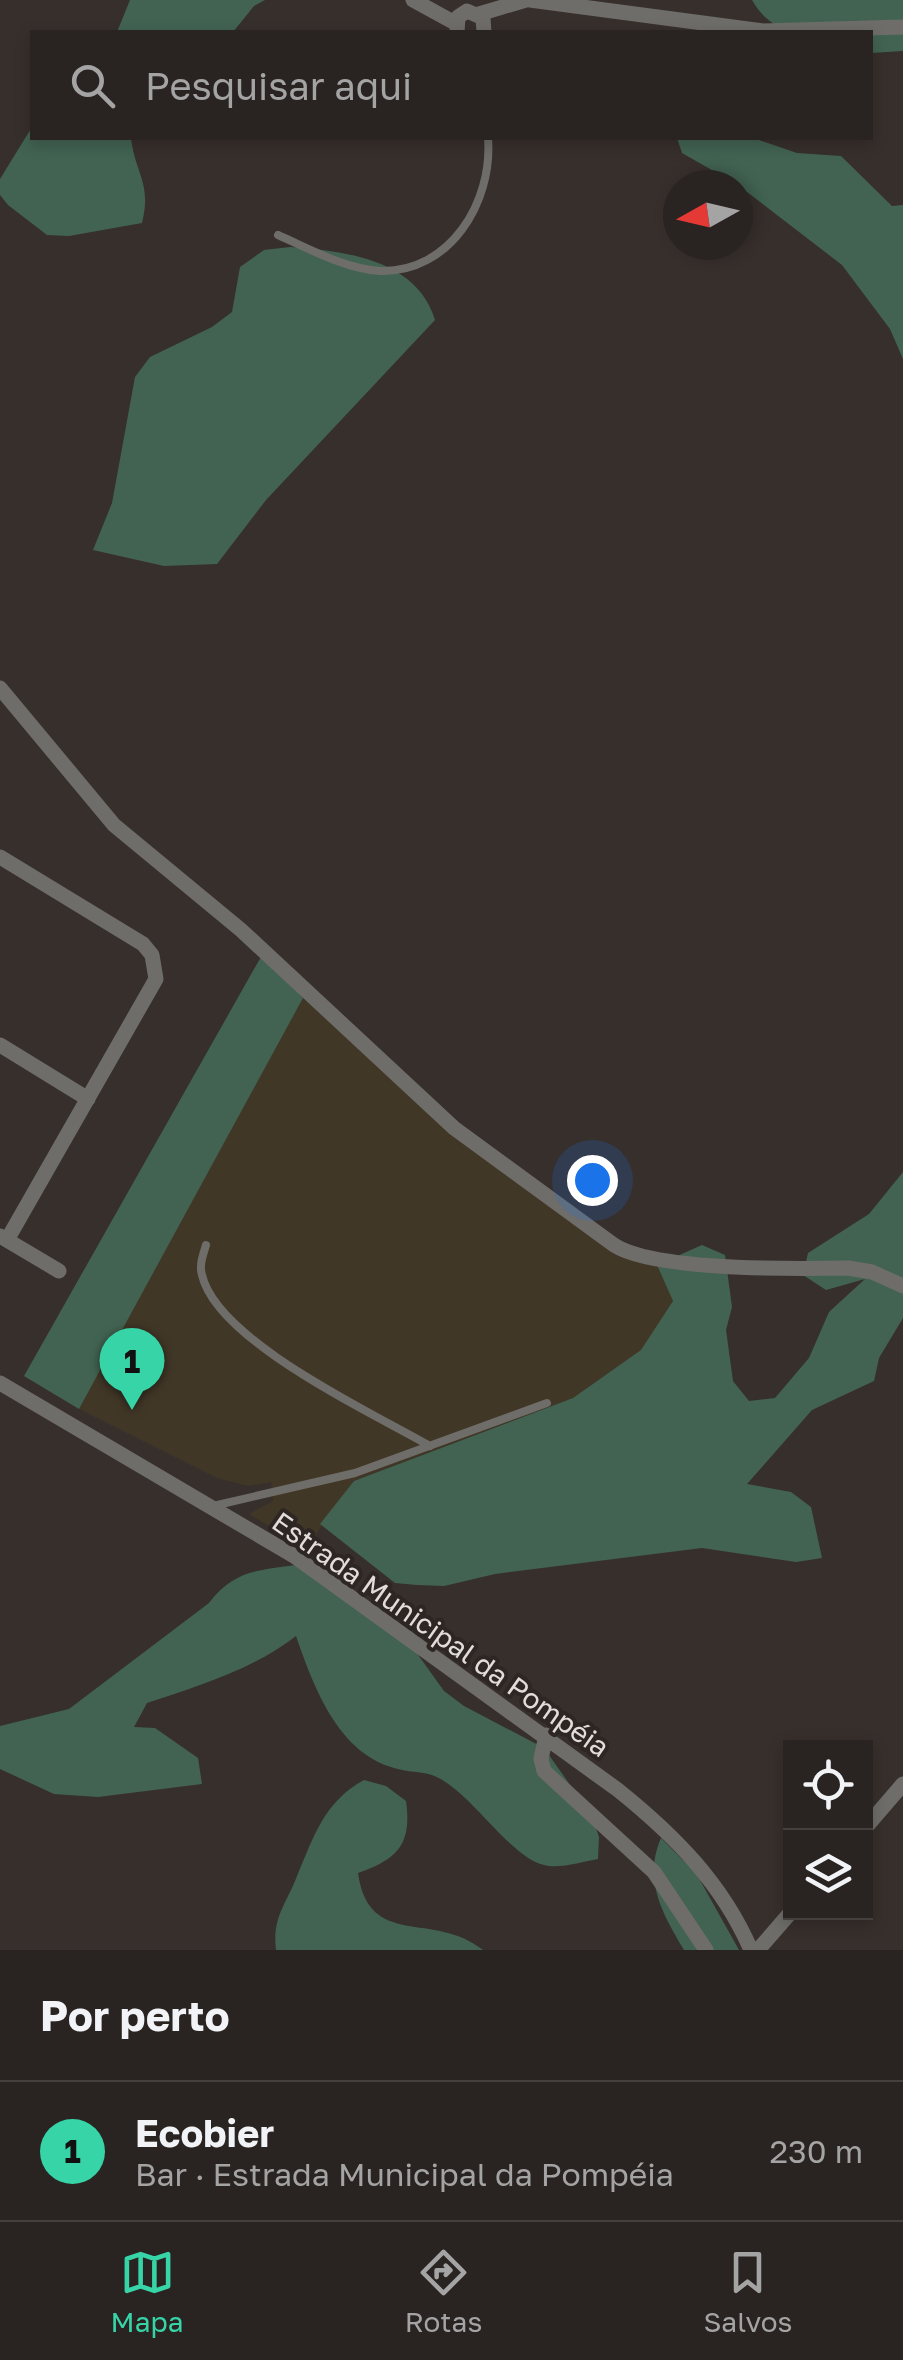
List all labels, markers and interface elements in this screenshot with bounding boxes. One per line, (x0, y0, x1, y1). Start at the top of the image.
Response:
search box (30, 30, 873, 140)
icon: search (65, 58, 120, 113)
text: Pesquisar aqui (145, 63, 412, 108)
north arrow (663, 170, 753, 260)
your location (567, 1155, 618, 1206)
pin: 1 (100, 1328, 164, 1410)
street label: Estrada Municipal da Pompéia (266, 1505, 616, 1763)
map controls (783, 1740, 873, 1920)
button: locate (783, 1740, 873, 1830)
button: layers (783, 1830, 873, 1920)
text: Por perto (40, 1990, 230, 2040)
text: Ecobier (135, 2110, 274, 2155)
text: 1 (64, 2132, 81, 2170)
text: 230 m (770, 2132, 863, 2170)
text: Bar · Estrada Municipal da Pompéia (135, 2155, 674, 2193)
tab: Mapa (111, 2245, 184, 2338)
tab: Rotas (405, 2245, 482, 2338)
tab: Salvos (703, 2245, 792, 2338)

